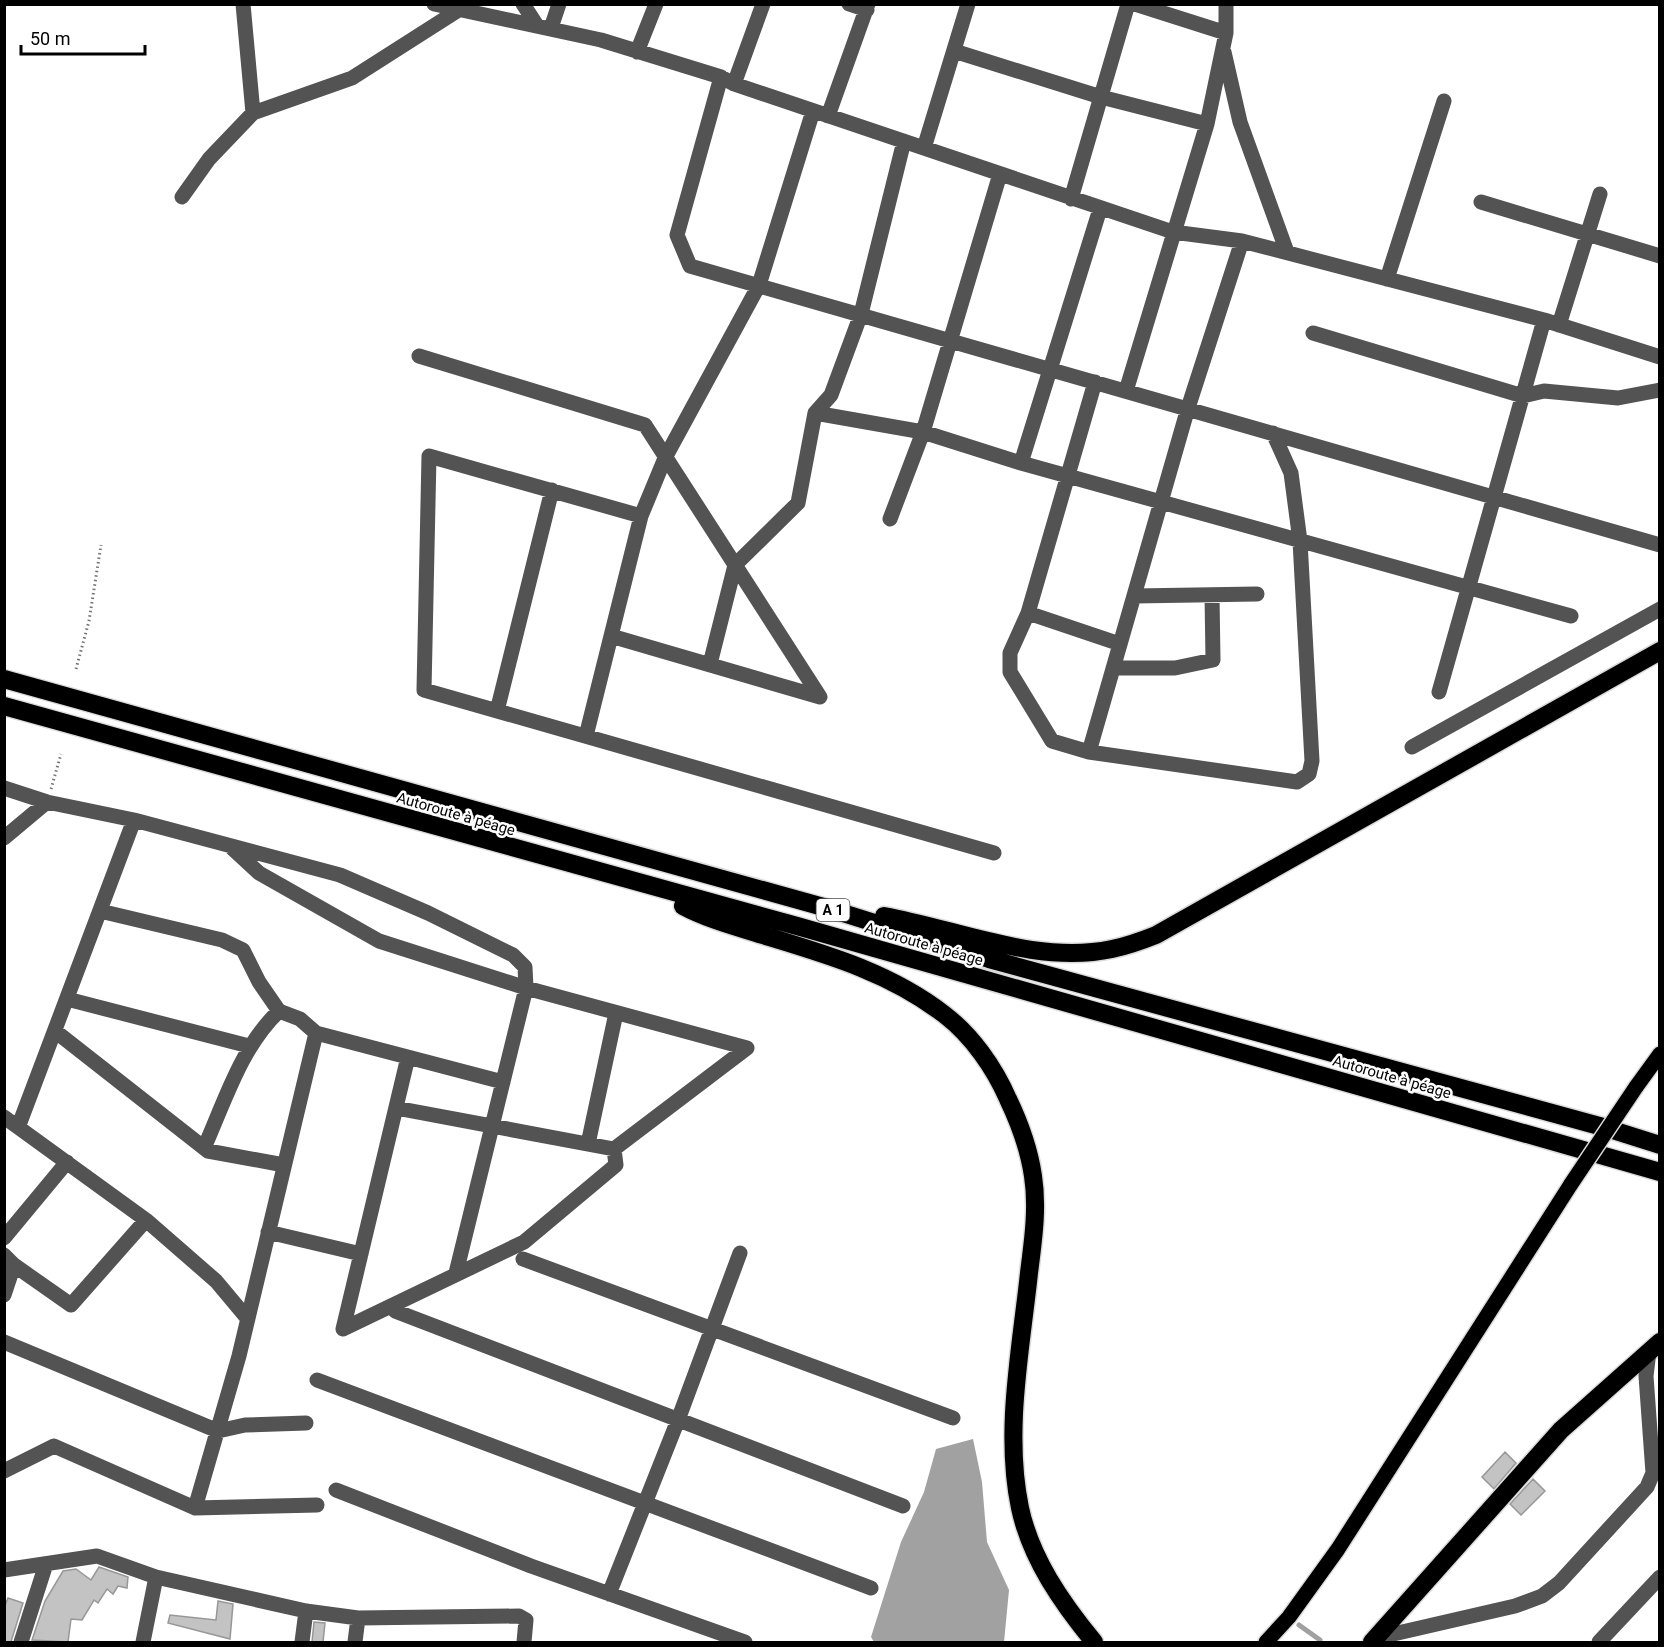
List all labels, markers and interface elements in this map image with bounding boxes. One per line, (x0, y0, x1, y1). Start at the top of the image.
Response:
scale bar (21, 18, 146, 56)
text: 50 m (30, 28, 70, 49)
street label: Autoroute à péage (395, 788, 517, 840)
road number: A 1 (816, 899, 850, 921)
street label: Autoroute à péage (863, 918, 985, 970)
street label: Autoroute à péage (1331, 1051, 1453, 1103)

